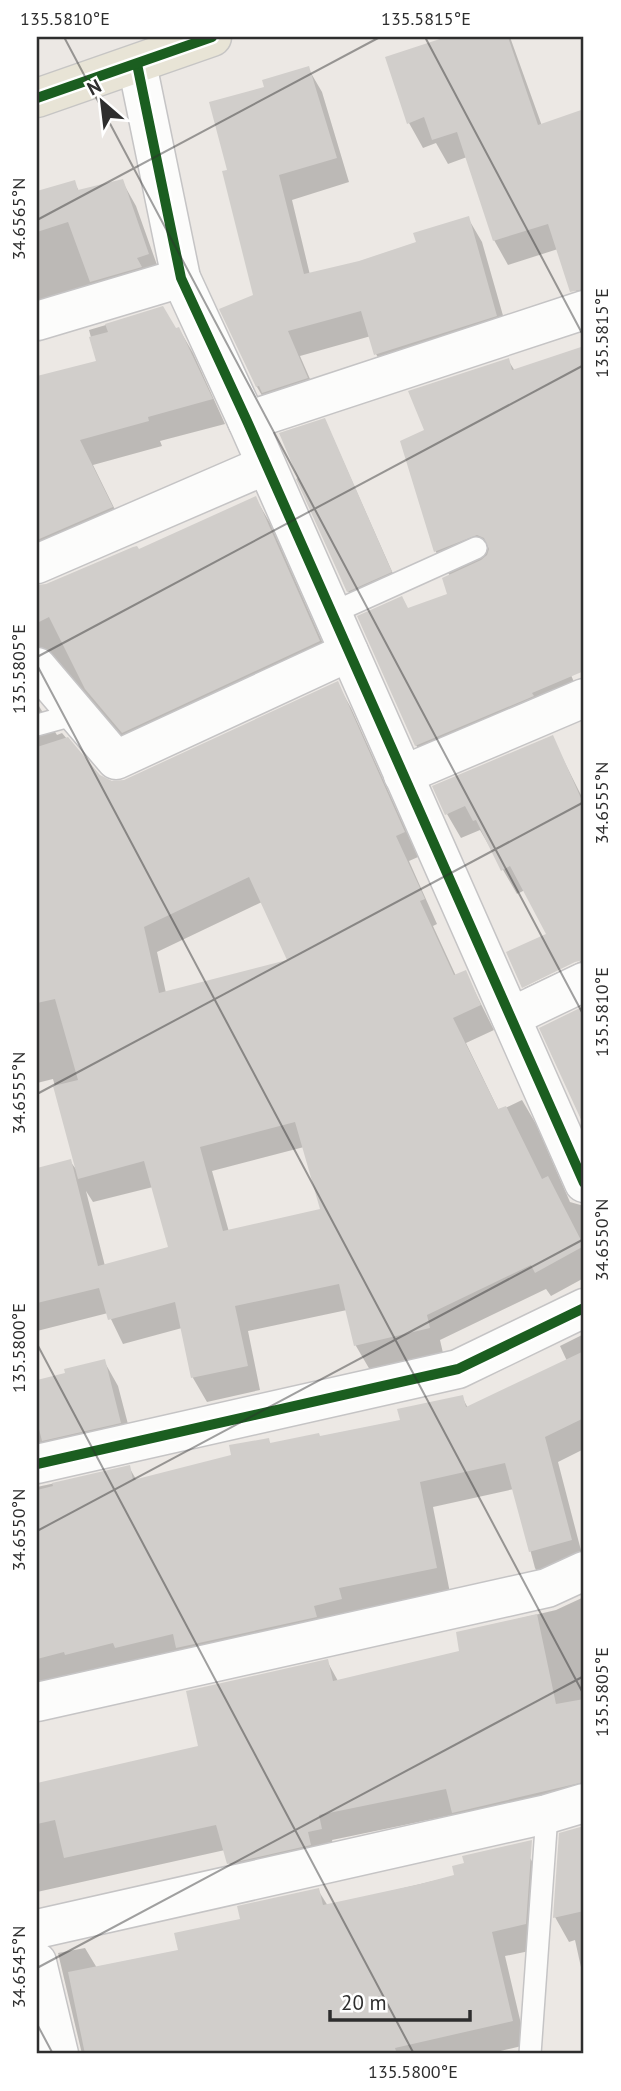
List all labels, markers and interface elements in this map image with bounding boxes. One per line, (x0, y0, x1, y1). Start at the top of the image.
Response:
text: 135.5810°E (20, 7, 110, 30)
text: 135.5815°E (381, 7, 471, 30)
north arrow (66, 66, 136, 136)
text: N (83, 73, 105, 101)
text: 34.6565°N (7, 178, 30, 260)
text: 135.5815°E (590, 288, 613, 378)
text: 135.5805°E (7, 624, 30, 714)
text: 34.6555°N (590, 762, 613, 844)
text: 135.5810°E (590, 967, 613, 1057)
text: 34.6555°N (7, 1052, 30, 1134)
text: 34.6550°N (590, 1199, 613, 1281)
text: 135.5800°E (7, 1303, 30, 1393)
text: 34.6550°N (7, 1489, 30, 1571)
text: 135.5805°E (590, 1647, 613, 1737)
text: 34.6545°N (7, 1926, 30, 2008)
scale bar (330, 1979, 470, 2023)
text: 20 m (341, 1989, 387, 2016)
text: 135.5800°E (368, 2060, 458, 2083)

